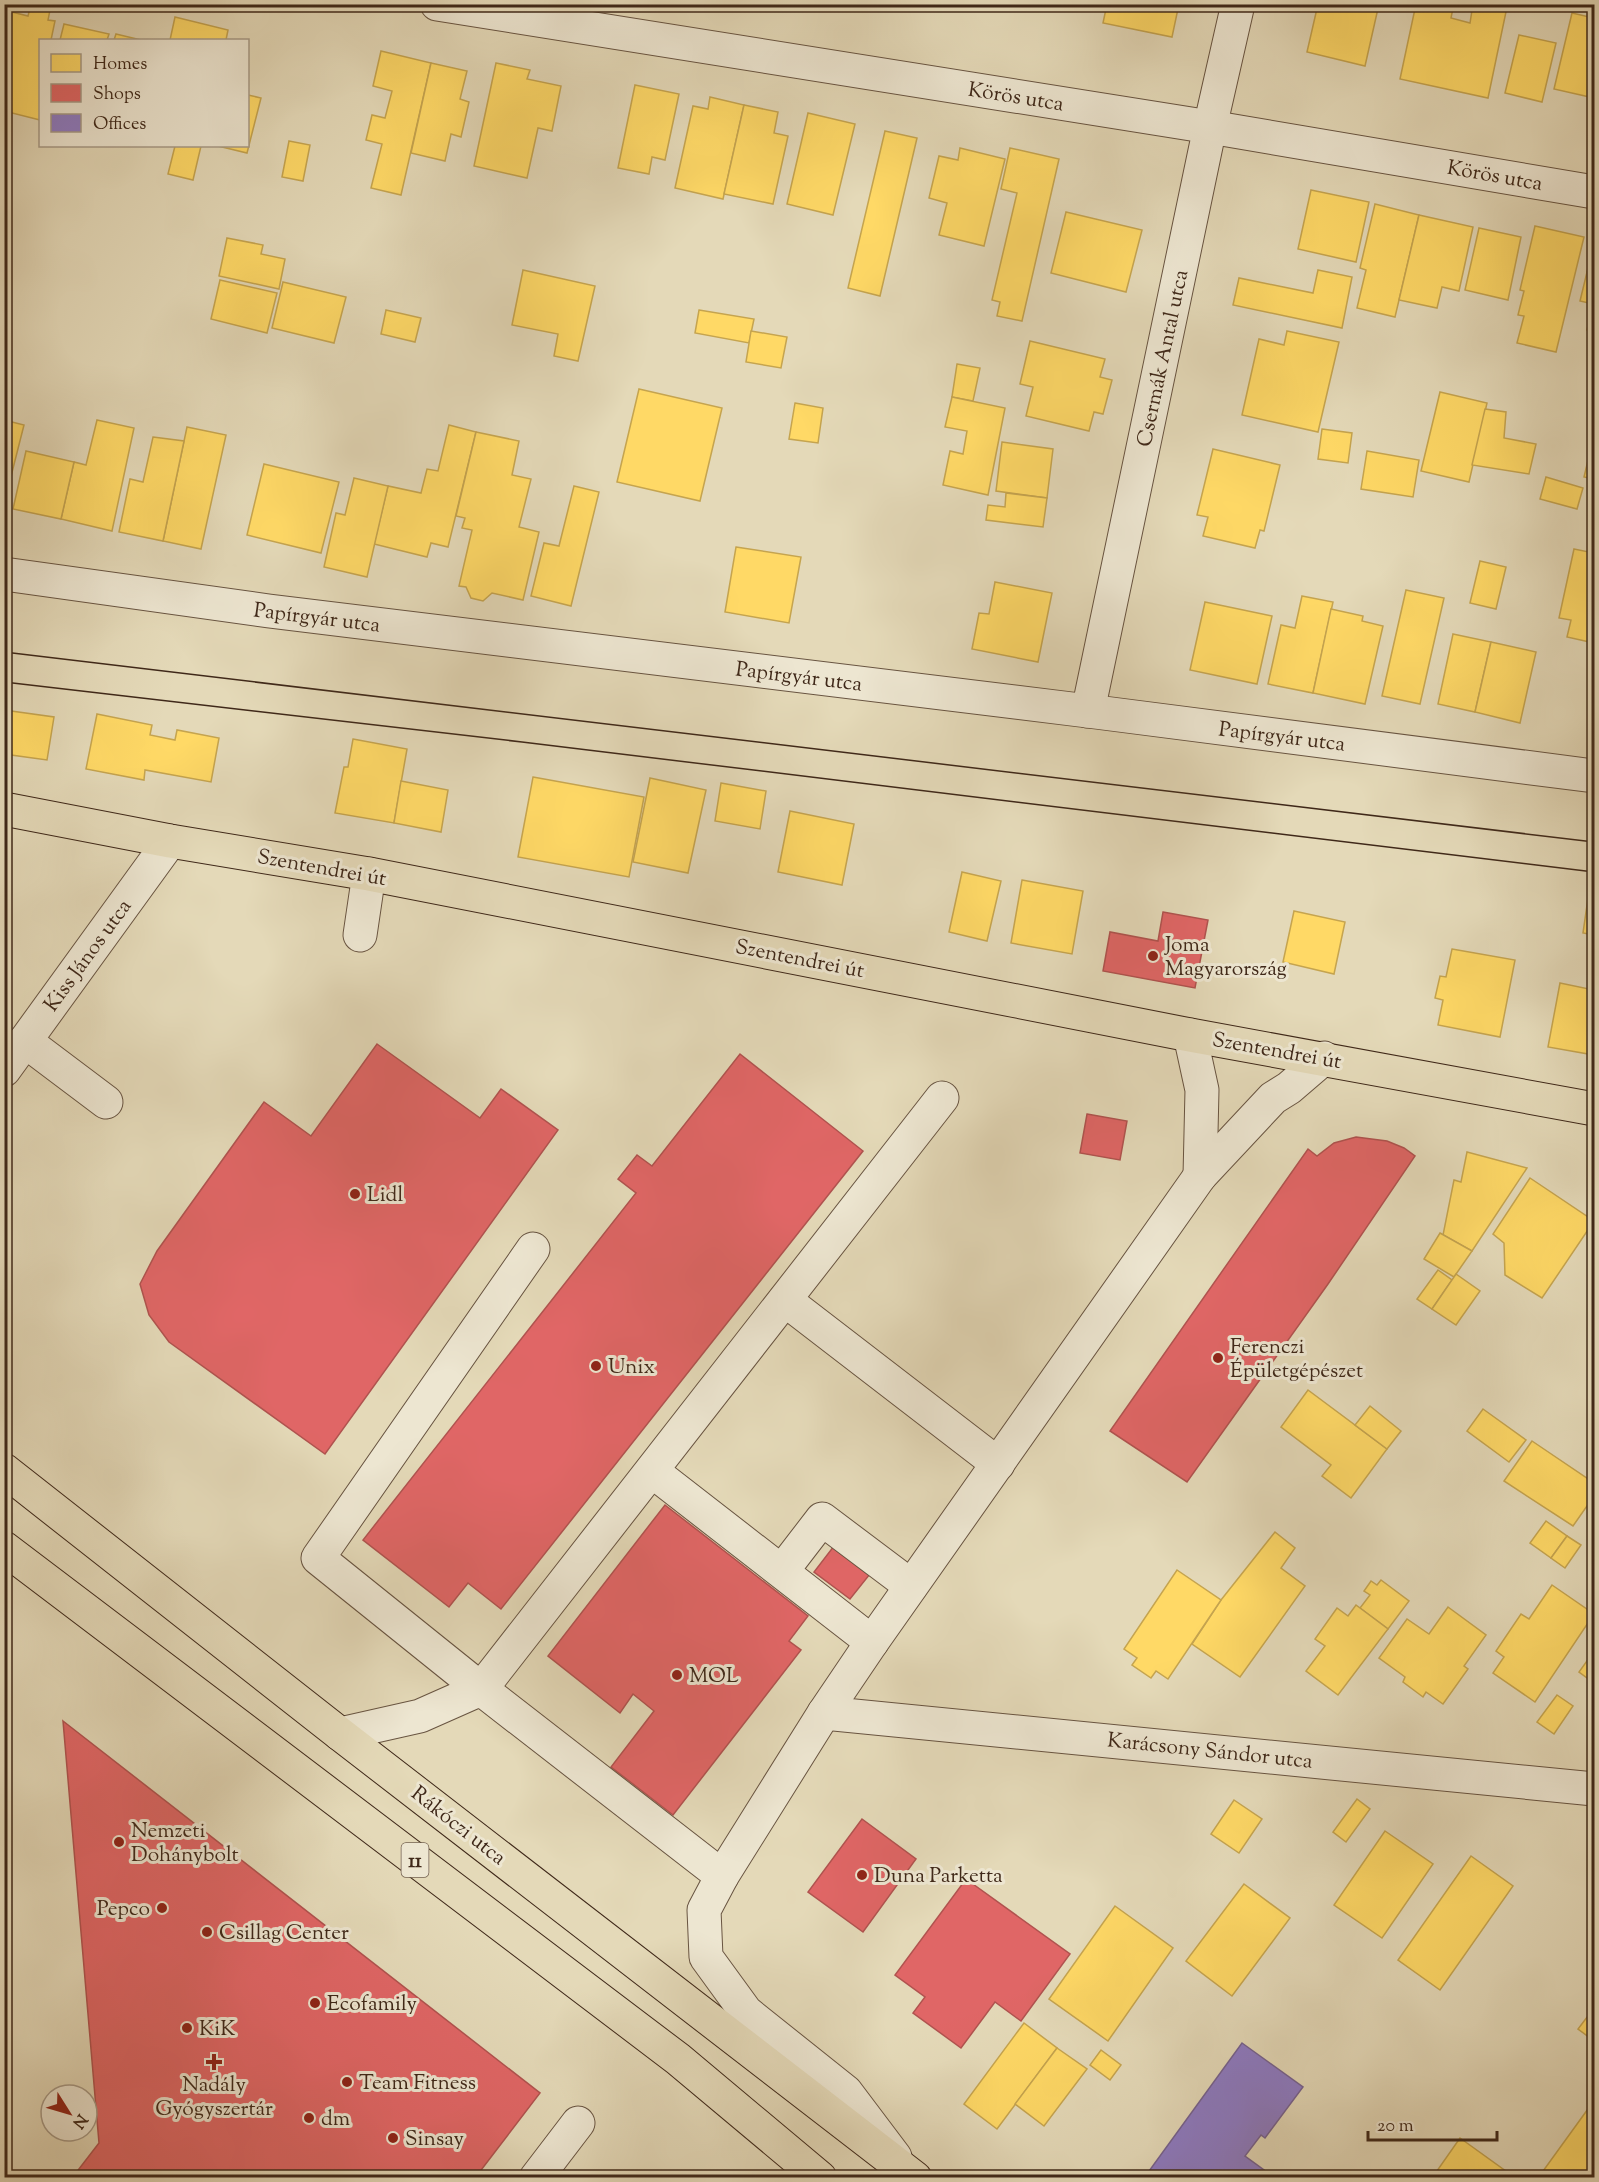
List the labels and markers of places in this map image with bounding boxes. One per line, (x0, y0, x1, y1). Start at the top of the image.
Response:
place label: Joma Magyarország (1164, 931, 1287, 985)
marker: Joma Magyarország (1146, 949, 1160, 963)
place label: Lidl (367, 1181, 403, 1211)
marker: Lidl (348, 1187, 362, 1201)
place label: Ferenczi Épületgépészet (1230, 1333, 1363, 1387)
marker: Ferenczi Épületgépészet (1211, 1351, 1225, 1365)
place label: Unix (608, 1353, 655, 1383)
marker: Unix (589, 1359, 603, 1373)
place label: MOL (689, 1662, 739, 1692)
marker: MOL (670, 1668, 684, 1682)
place label: Nemzeti Dohánybolt (131, 1817, 239, 1871)
marker: Nemzeti Dohánybolt (112, 1835, 126, 1849)
place label: Duna Parketta (874, 1862, 1003, 1892)
marker: Duna Parketta (855, 1868, 869, 1882)
place label: Pepco (97, 1895, 150, 1925)
marker: Pepco (155, 1901, 169, 1915)
place label: Csillag Center (219, 1919, 349, 1949)
marker: Csillag Center (200, 1925, 214, 1939)
place label: Ecofamily (327, 1990, 418, 2020)
marker: Ecofamily (308, 1996, 322, 2010)
place label: KiK (199, 2015, 235, 2045)
marker: KiK (180, 2021, 194, 2035)
marker: Nadály Gyógyszertár (207, 2055, 221, 2069)
place label: Team Fitness (359, 2069, 476, 2099)
place label: Nadály Gyógyszertár (155, 2071, 273, 2125)
marker: Team Fitness (340, 2075, 354, 2089)
place label: dm (321, 2105, 350, 2135)
marker: dm (302, 2111, 316, 2125)
place label: Sinsay (405, 2125, 465, 2155)
marker: Sinsay (386, 2131, 400, 2145)

